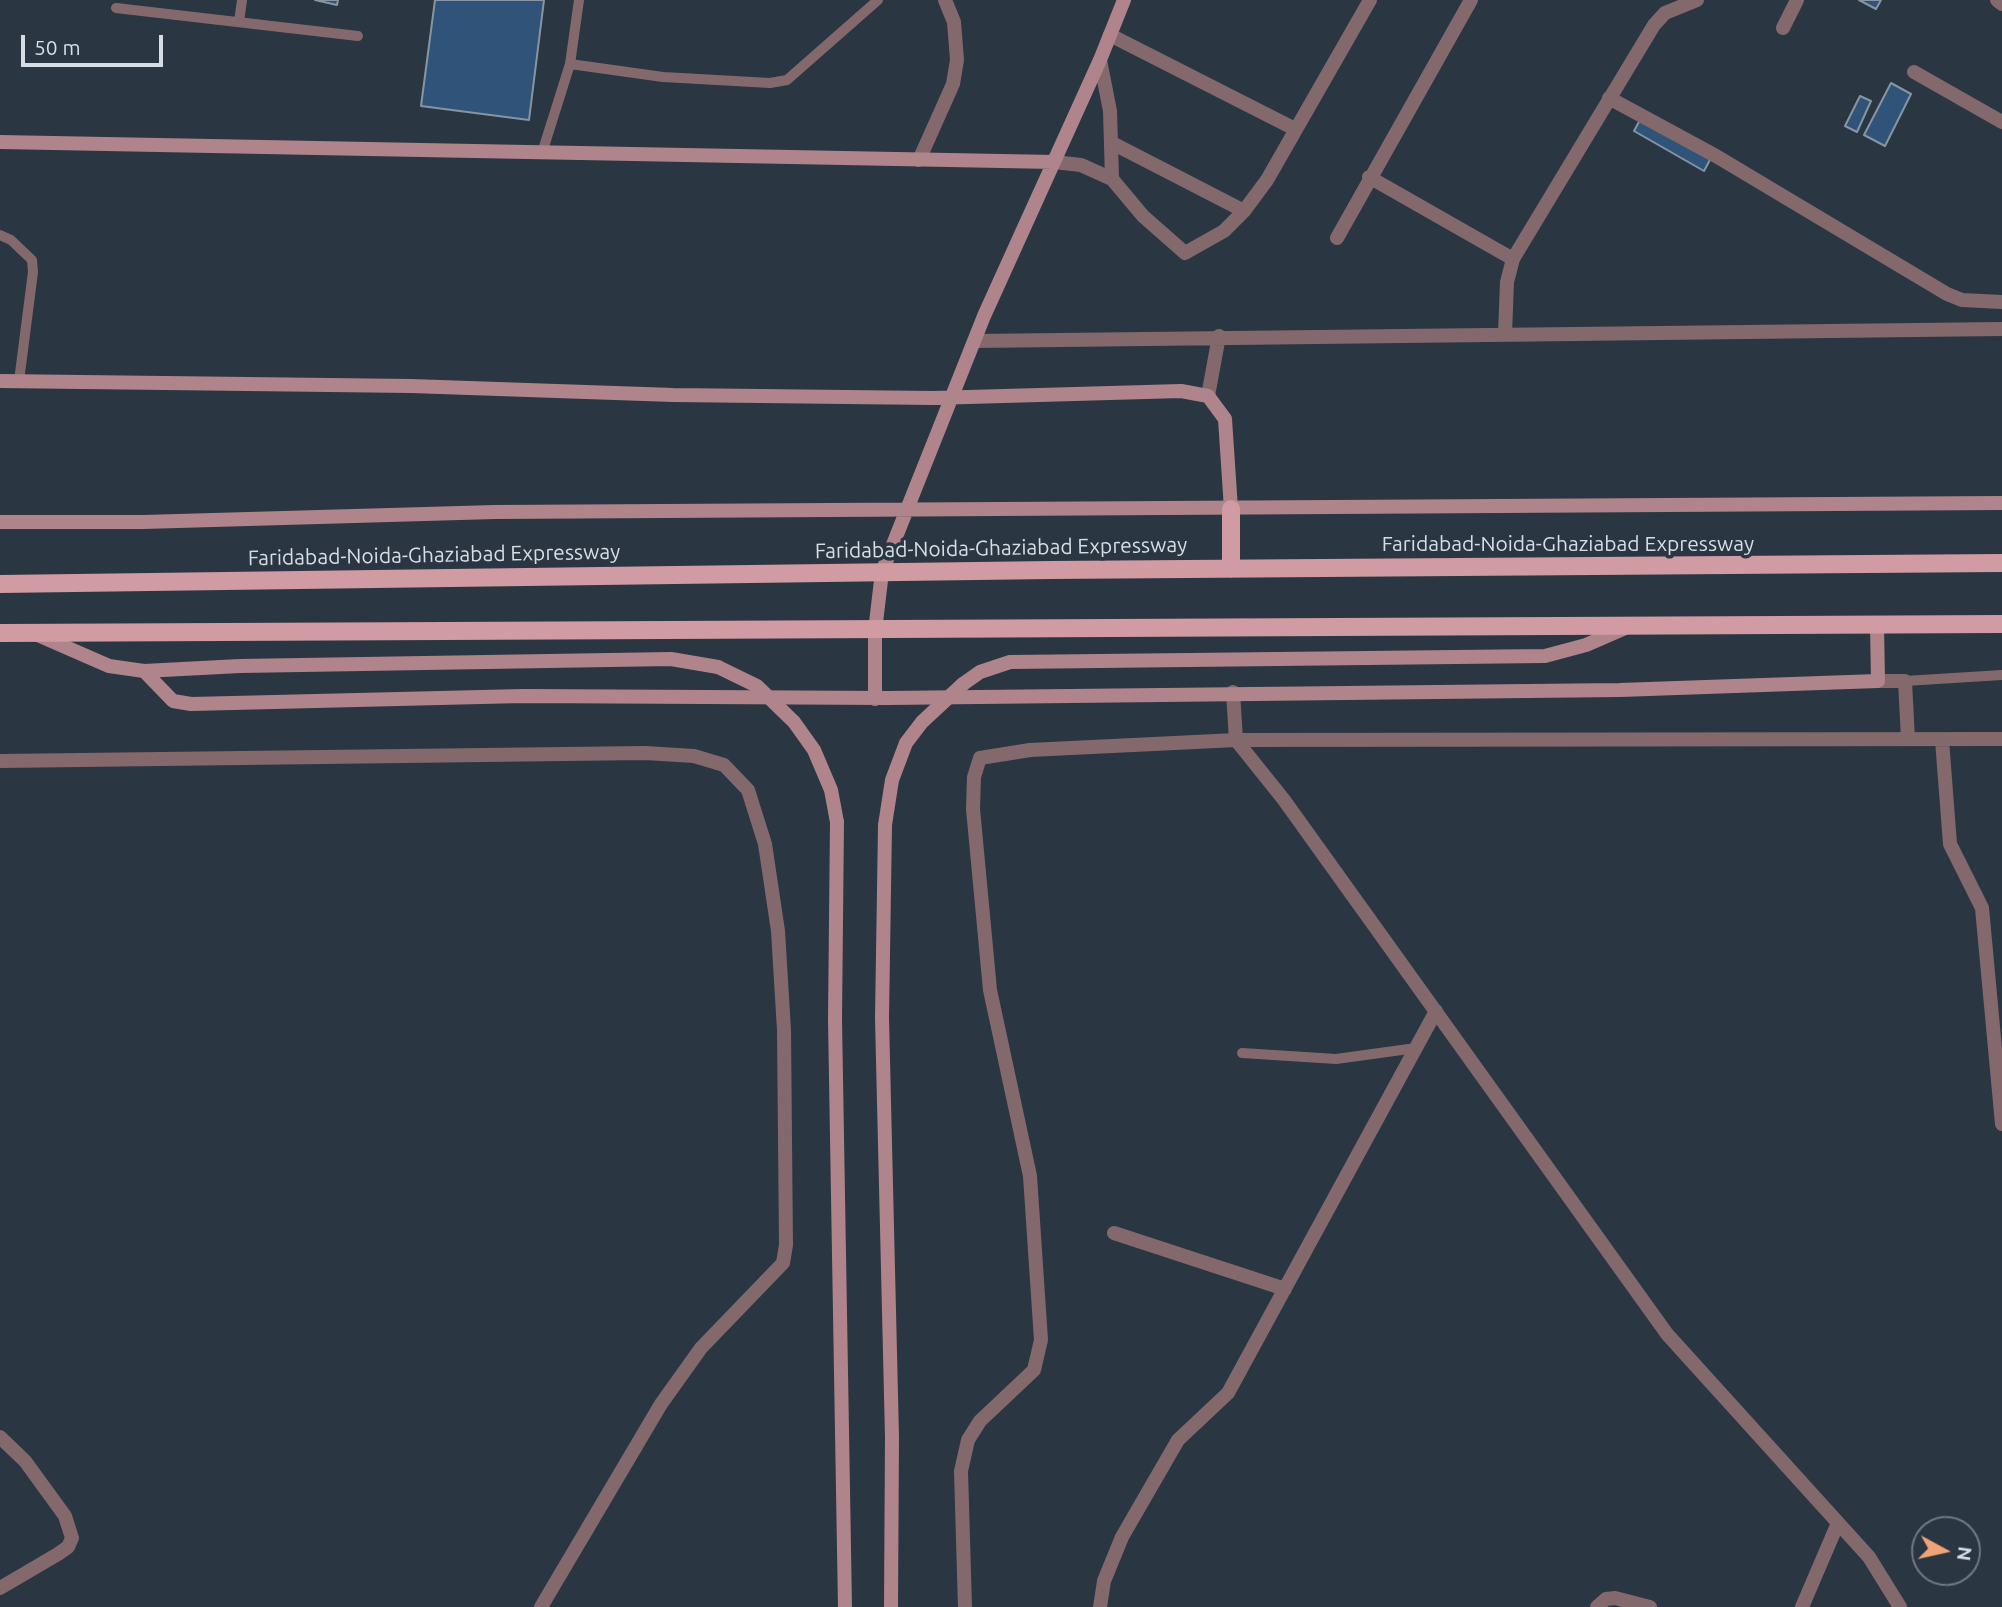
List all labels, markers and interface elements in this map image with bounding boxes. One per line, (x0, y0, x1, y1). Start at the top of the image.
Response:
scale bar (24, 21, 166, 65)
text: 50 m (34, 35, 81, 59)
street label: Faridabad-Noida-Ghaziabad Expressway (1382, 531, 1754, 557)
street label: Faridabad-Noida-Ghaziabad Expressway (815, 532, 1187, 564)
street label: Faridabad-Noida-Ghaziabad Expressway (248, 539, 620, 571)
north arrow (1911, 1516, 1981, 1586)
text: N (1953, 1545, 1977, 1562)

